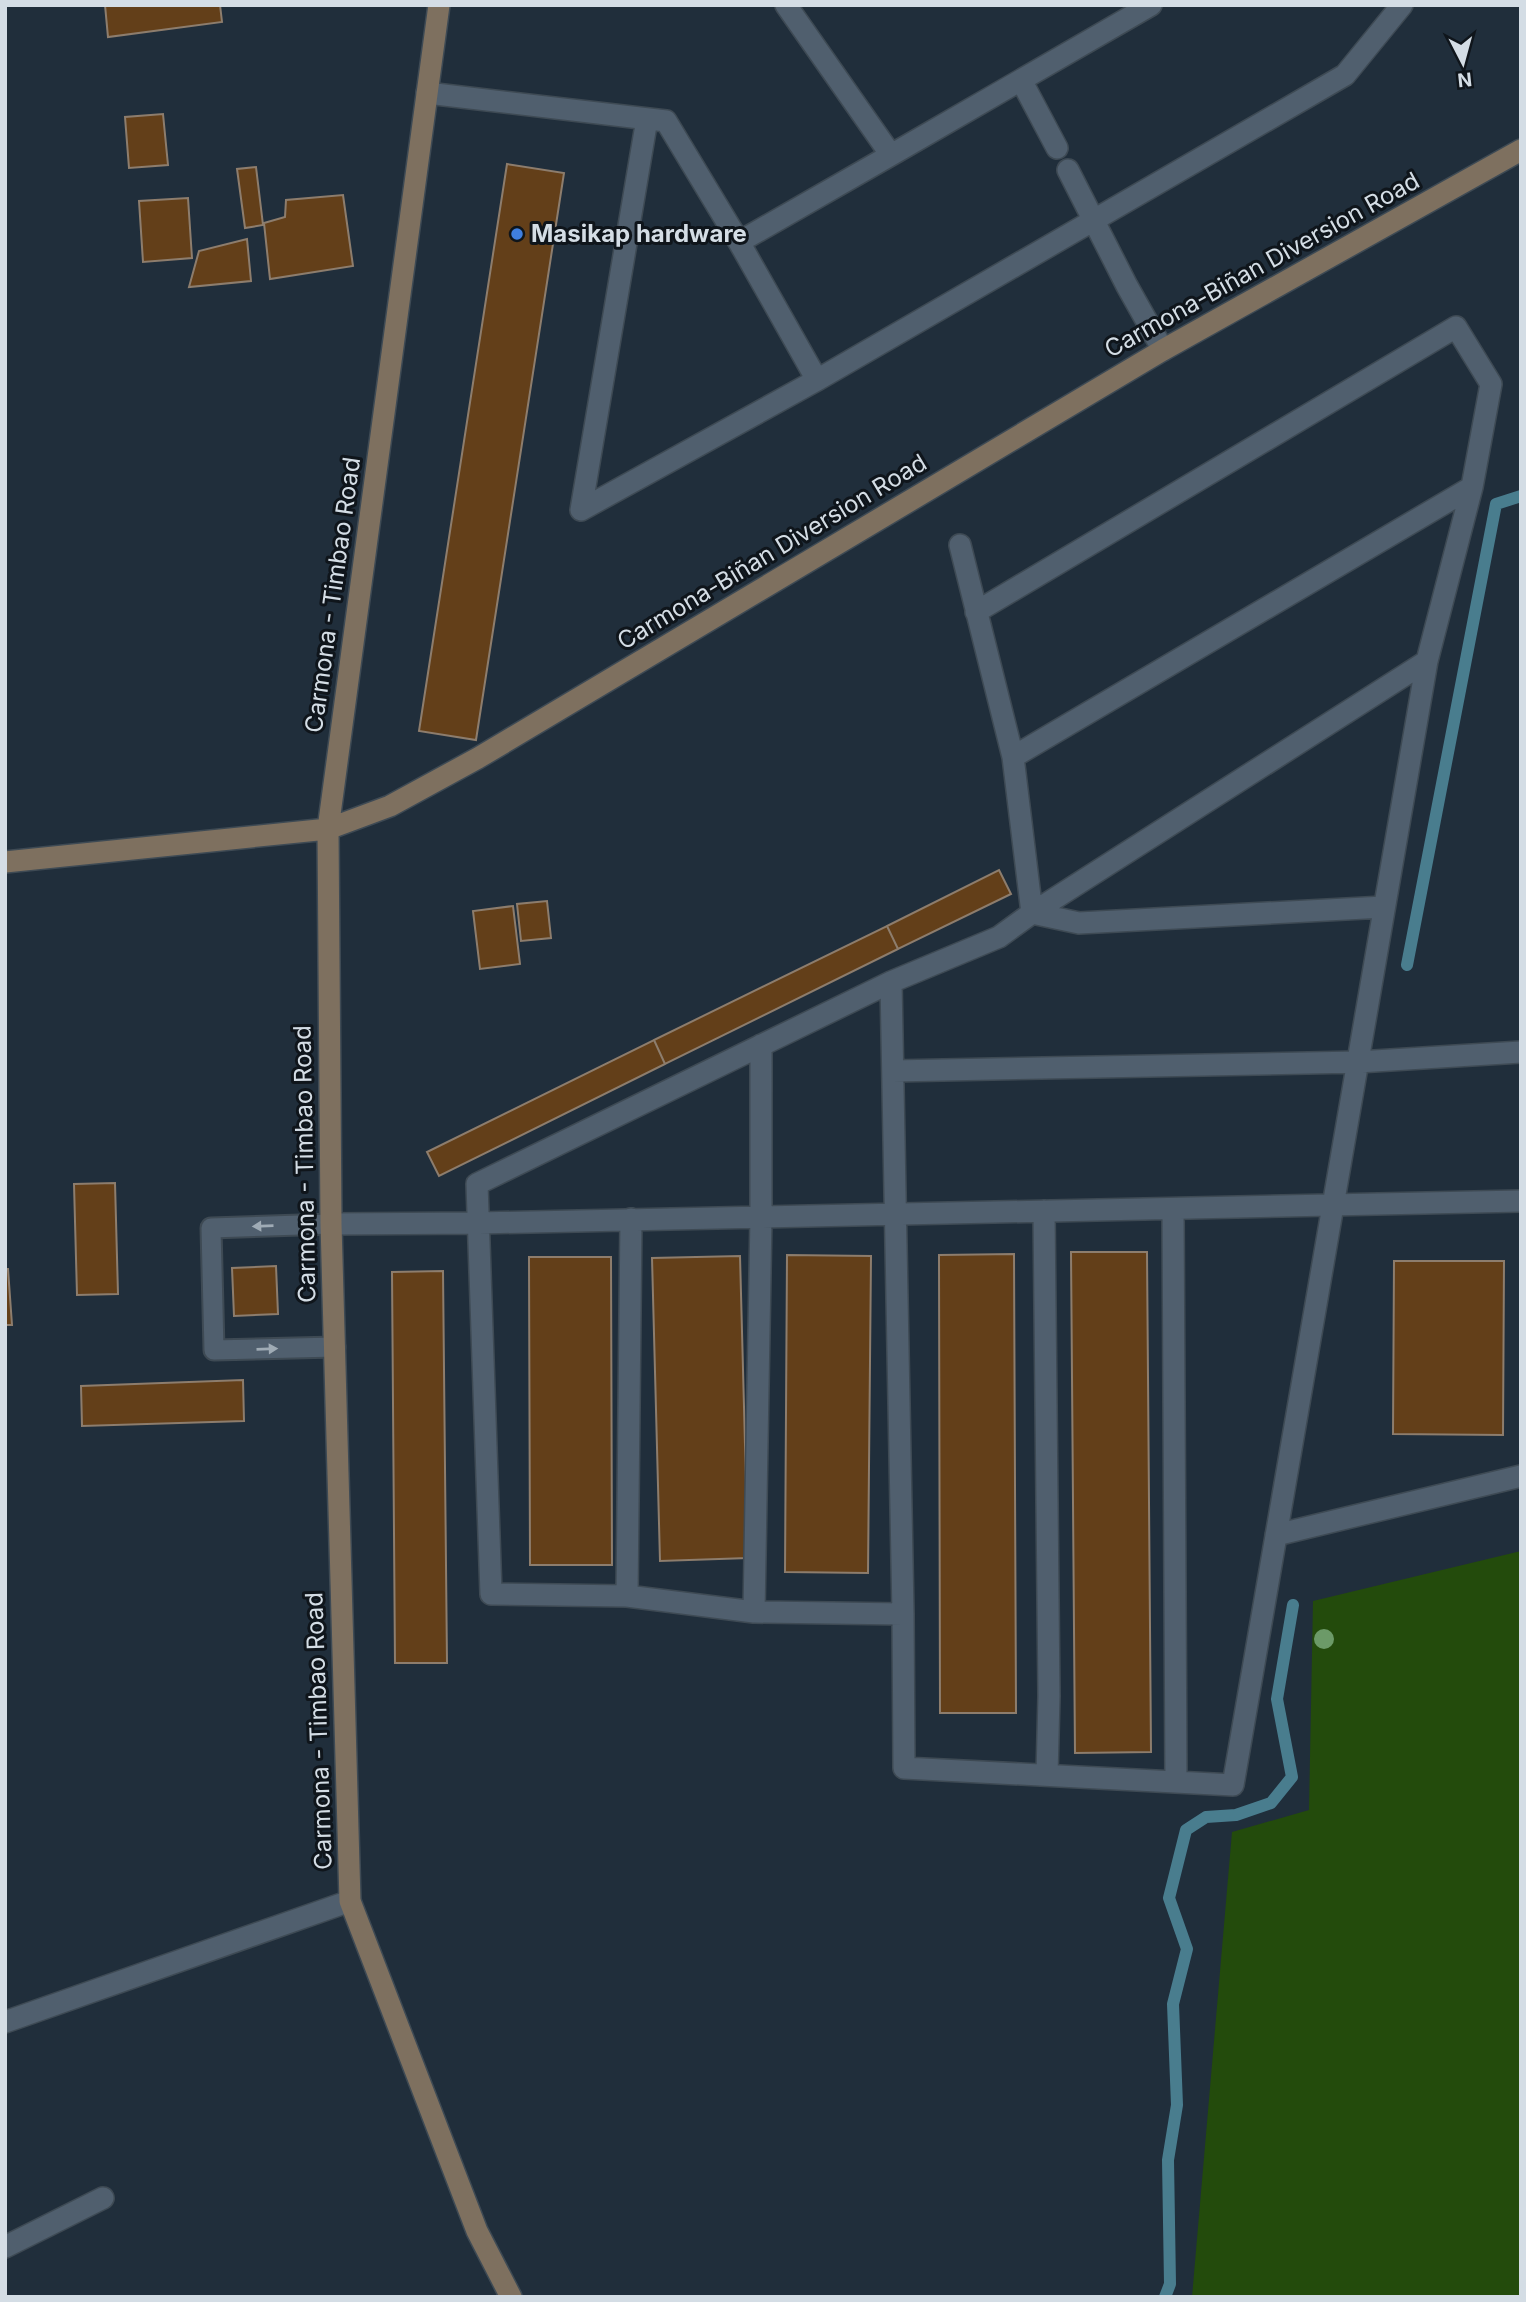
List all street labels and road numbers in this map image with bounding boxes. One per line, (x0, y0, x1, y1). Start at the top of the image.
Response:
street label: Carmona-Biñan Diversion Road (1099, 166, 1424, 363)
street label: Carmona-Biñan Diversion Road (612, 448, 932, 656)
street label: Carmona - Timbao Road (299, 455, 366, 734)
street label: Carmona - Timbao Road (288, 1025, 321, 1303)
street label: Carmona - Timbao Road (299, 1592, 338, 1870)

